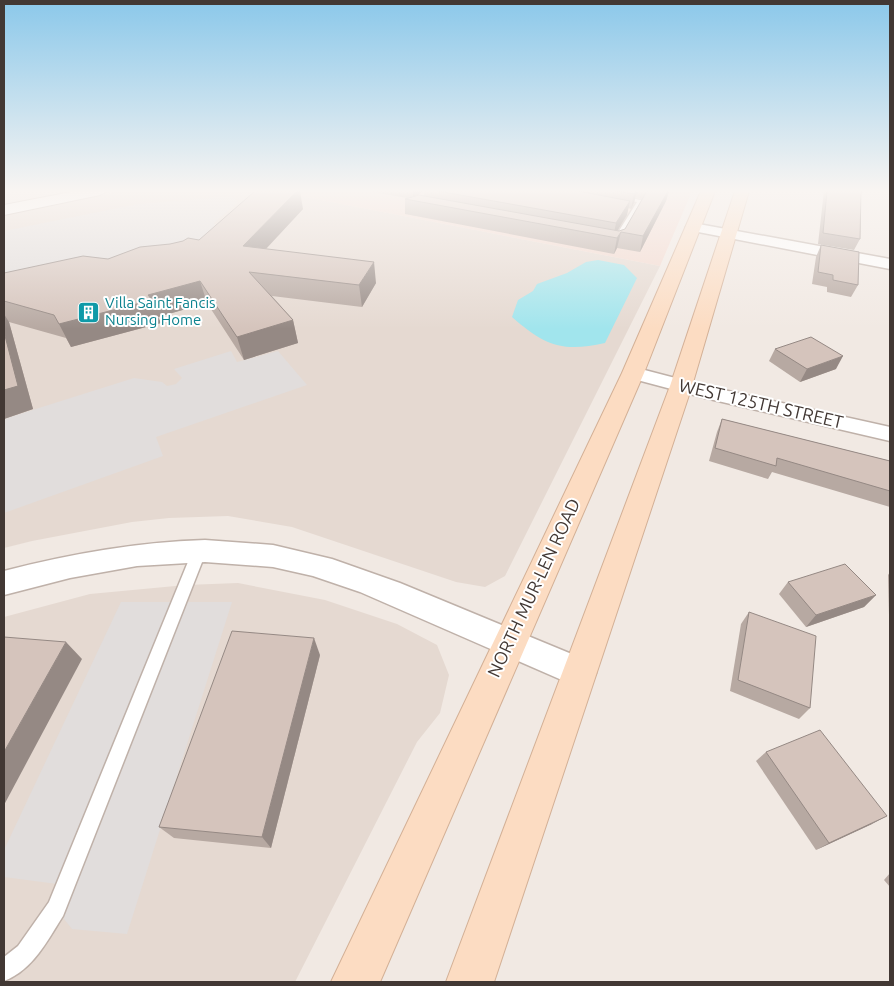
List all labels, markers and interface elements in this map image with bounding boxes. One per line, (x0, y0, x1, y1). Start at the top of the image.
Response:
place label: Villa Saint Fancis Nursing Home (105, 294, 216, 328)
building icon: Villa Saint Fancis Nursing Home (77, 300, 101, 324)
street label: WEST 125TH STREET (677, 374, 845, 432)
street label: NORTH MUR-LEN ROAD (483, 495, 583, 680)

